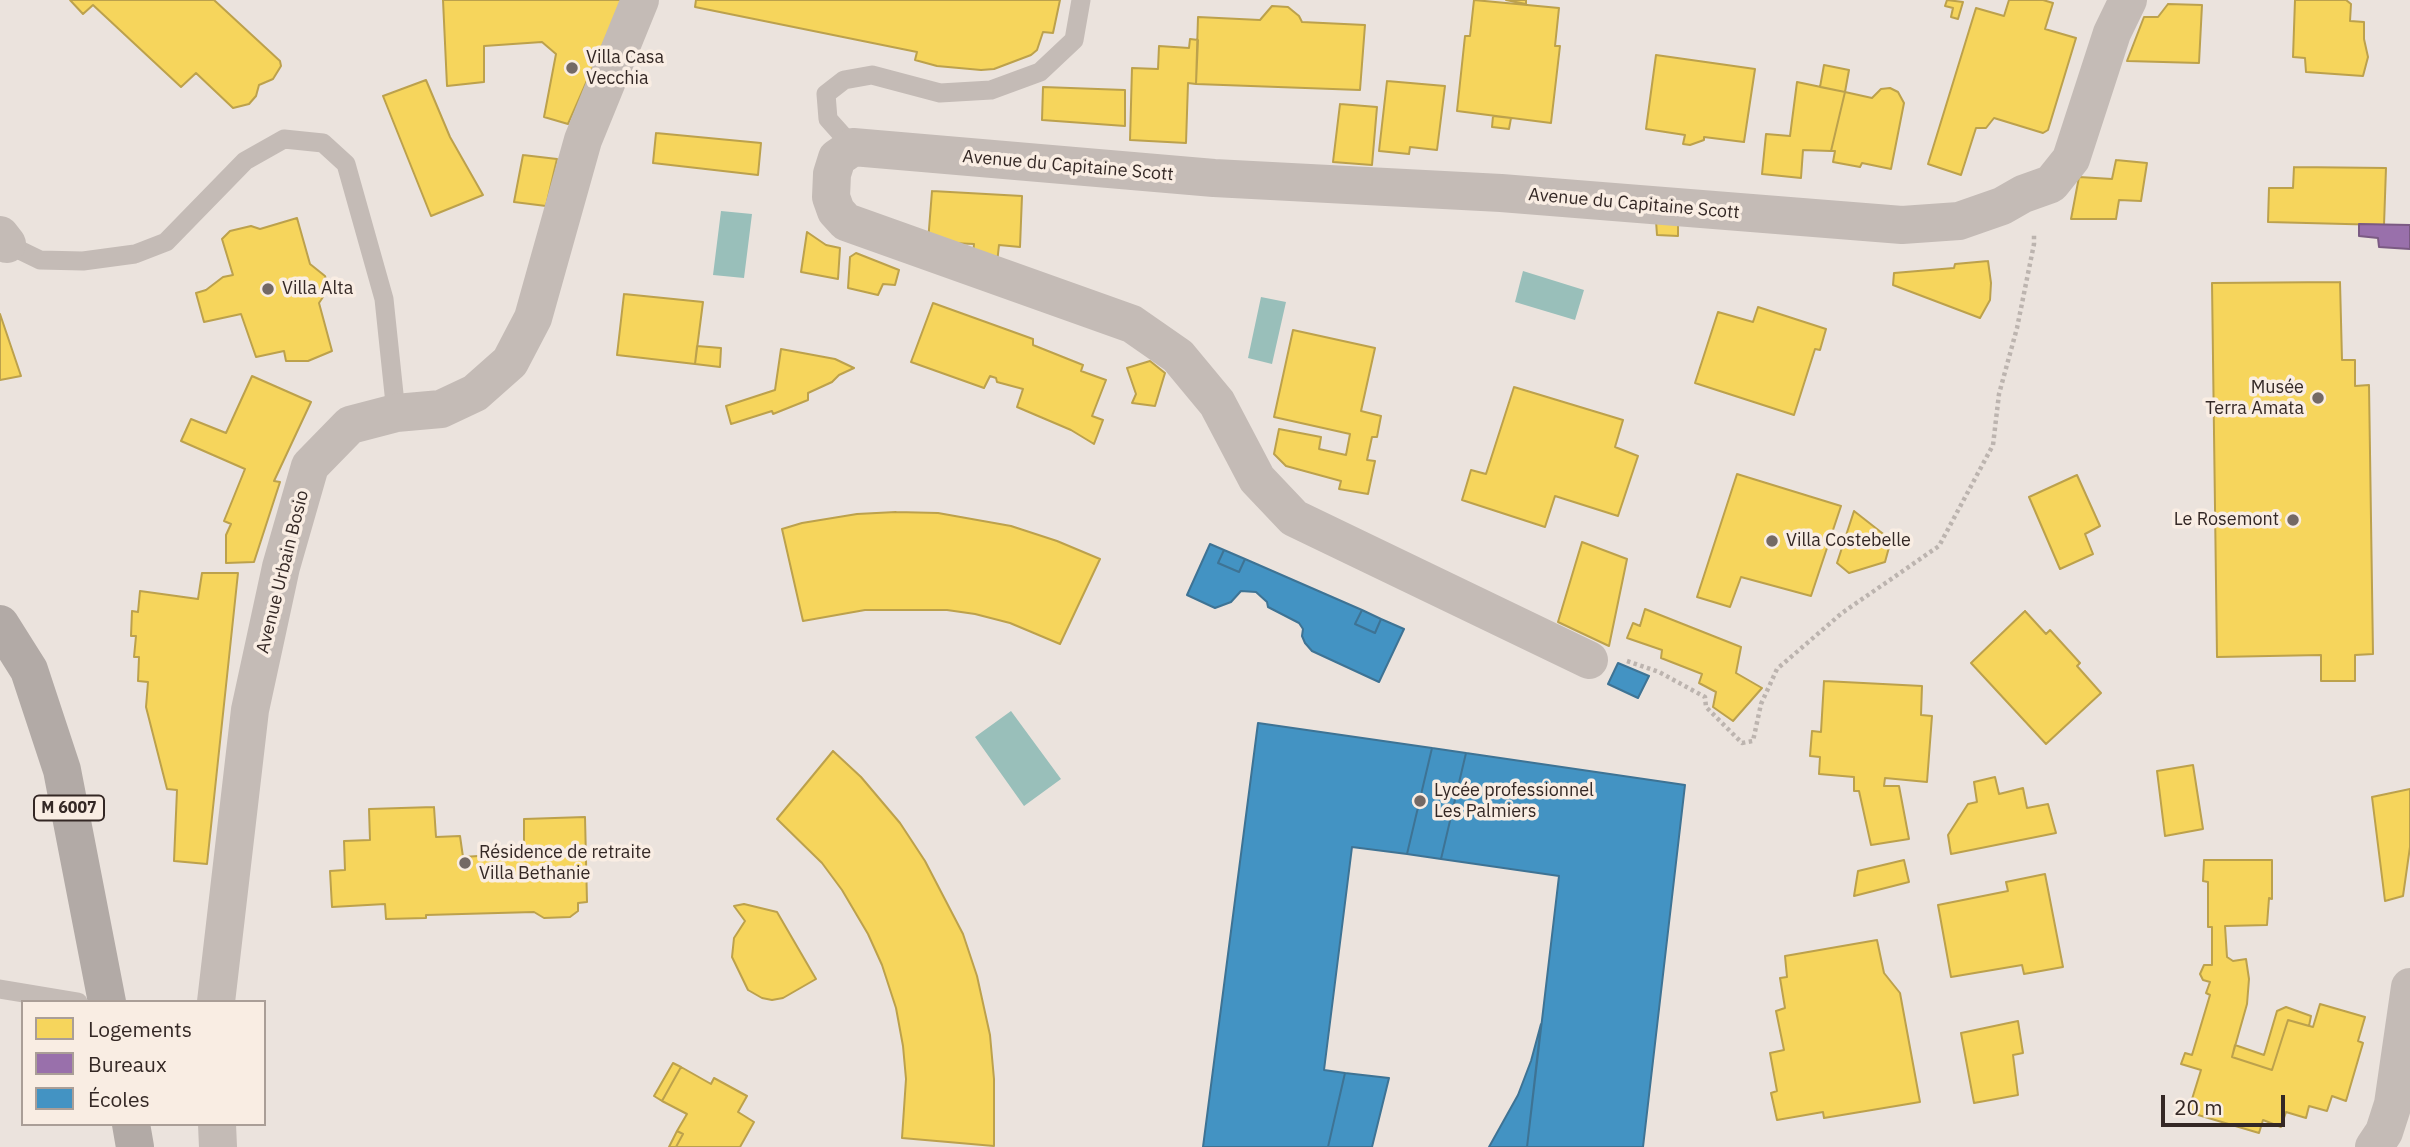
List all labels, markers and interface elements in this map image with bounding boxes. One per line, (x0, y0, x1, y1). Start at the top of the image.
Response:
place label: Villa Casa Vecchia (586, 47, 664, 90)
marker: Villa Casa Vecchia (564, 60, 580, 76)
street label: Avenue du Capitaine Scott (962, 146, 1174, 186)
street label: Avenue du Capitaine Scott (1528, 184, 1740, 224)
place label: Villa Alta (282, 278, 353, 300)
marker: Villa Alta (260, 281, 276, 297)
place label: Musée Terra Amata (2205, 377, 2304, 420)
marker: Musée Terra Amata (2310, 390, 2326, 406)
street label: Avenue Urbain Bosio (252, 488, 314, 656)
place label: Le Rosemont (2174, 509, 2279, 531)
marker: Le Rosemont (2285, 512, 2301, 528)
place label: Villa Costebelle (1786, 530, 1911, 552)
marker: Villa Costebelle (1764, 533, 1780, 549)
place label: Lycée professionnel Les Palmiers (1434, 780, 1594, 822)
marker: Lycée professionnel Les Palmiers (1412, 793, 1428, 809)
road number: M 6007 (34, 796, 104, 820)
place label: Résidence de retraite Villa Bethanie (479, 842, 651, 884)
marker: Résidence de retraite Villa Bethanie (457, 855, 473, 871)
legend (21, 1000, 266, 1126)
text: Logements (88, 1015, 192, 1043)
text: Bureaux (88, 1050, 167, 1078)
scale bar (2165, 1080, 2289, 1124)
text: Écoles (88, 1085, 150, 1113)
text: 20 m (2174, 1093, 2223, 1121)

